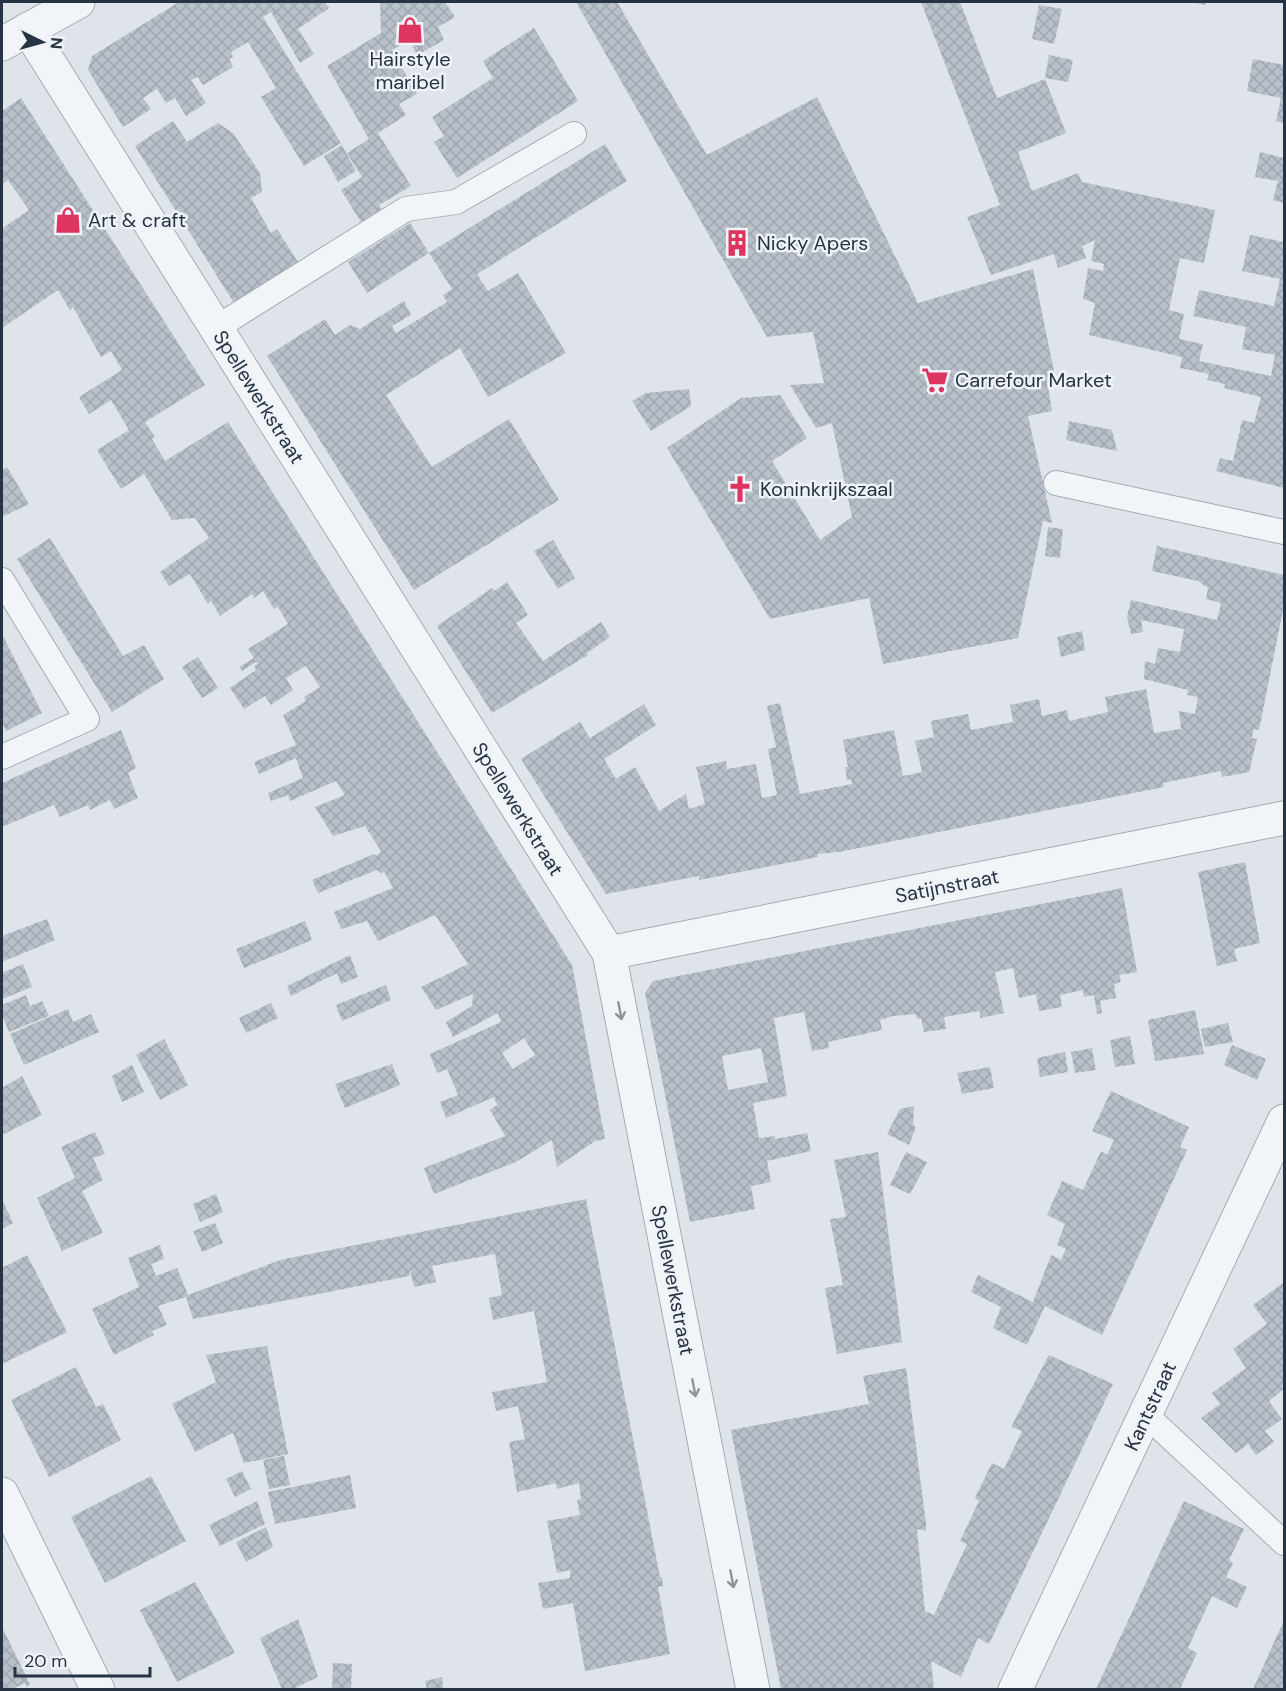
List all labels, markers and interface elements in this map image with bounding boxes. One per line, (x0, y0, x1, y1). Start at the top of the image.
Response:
north arrow (12, 12, 72, 72)
shop icon: Hairstyle maribel (395, 15, 425, 45)
text: N (45, 37, 67, 50)
place label: Hairstyle maribel (369, 46, 451, 95)
shop icon: Art & craft (53, 205, 83, 235)
place label: Art & craft (88, 207, 186, 233)
building icon: Nicky Apers (722, 228, 752, 258)
place label: Nicky Apers (757, 230, 868, 256)
street label: Spellewerkstraat (208, 325, 311, 469)
supermarket icon: Carrefour Market (920, 365, 950, 395)
place label: Carrefour Market (955, 367, 1112, 393)
church icon: Koninkrijkszaal (725, 474, 755, 504)
place label: Koninkrijkszaal (760, 476, 893, 502)
street label: Spellewerkstraat (467, 737, 570, 881)
street label: Satijnstraat (893, 863, 1001, 909)
one-way arrow (615, 1000, 626, 1020)
street label: Spellewerkstraat (646, 1203, 700, 1358)
street label: Kantstraat (1118, 1357, 1182, 1455)
one-way arrow (689, 1377, 700, 1397)
one-way arrow (727, 1569, 738, 1588)
scale bar (15, 1640, 150, 1678)
text: 20 m (24, 1649, 67, 1673)

